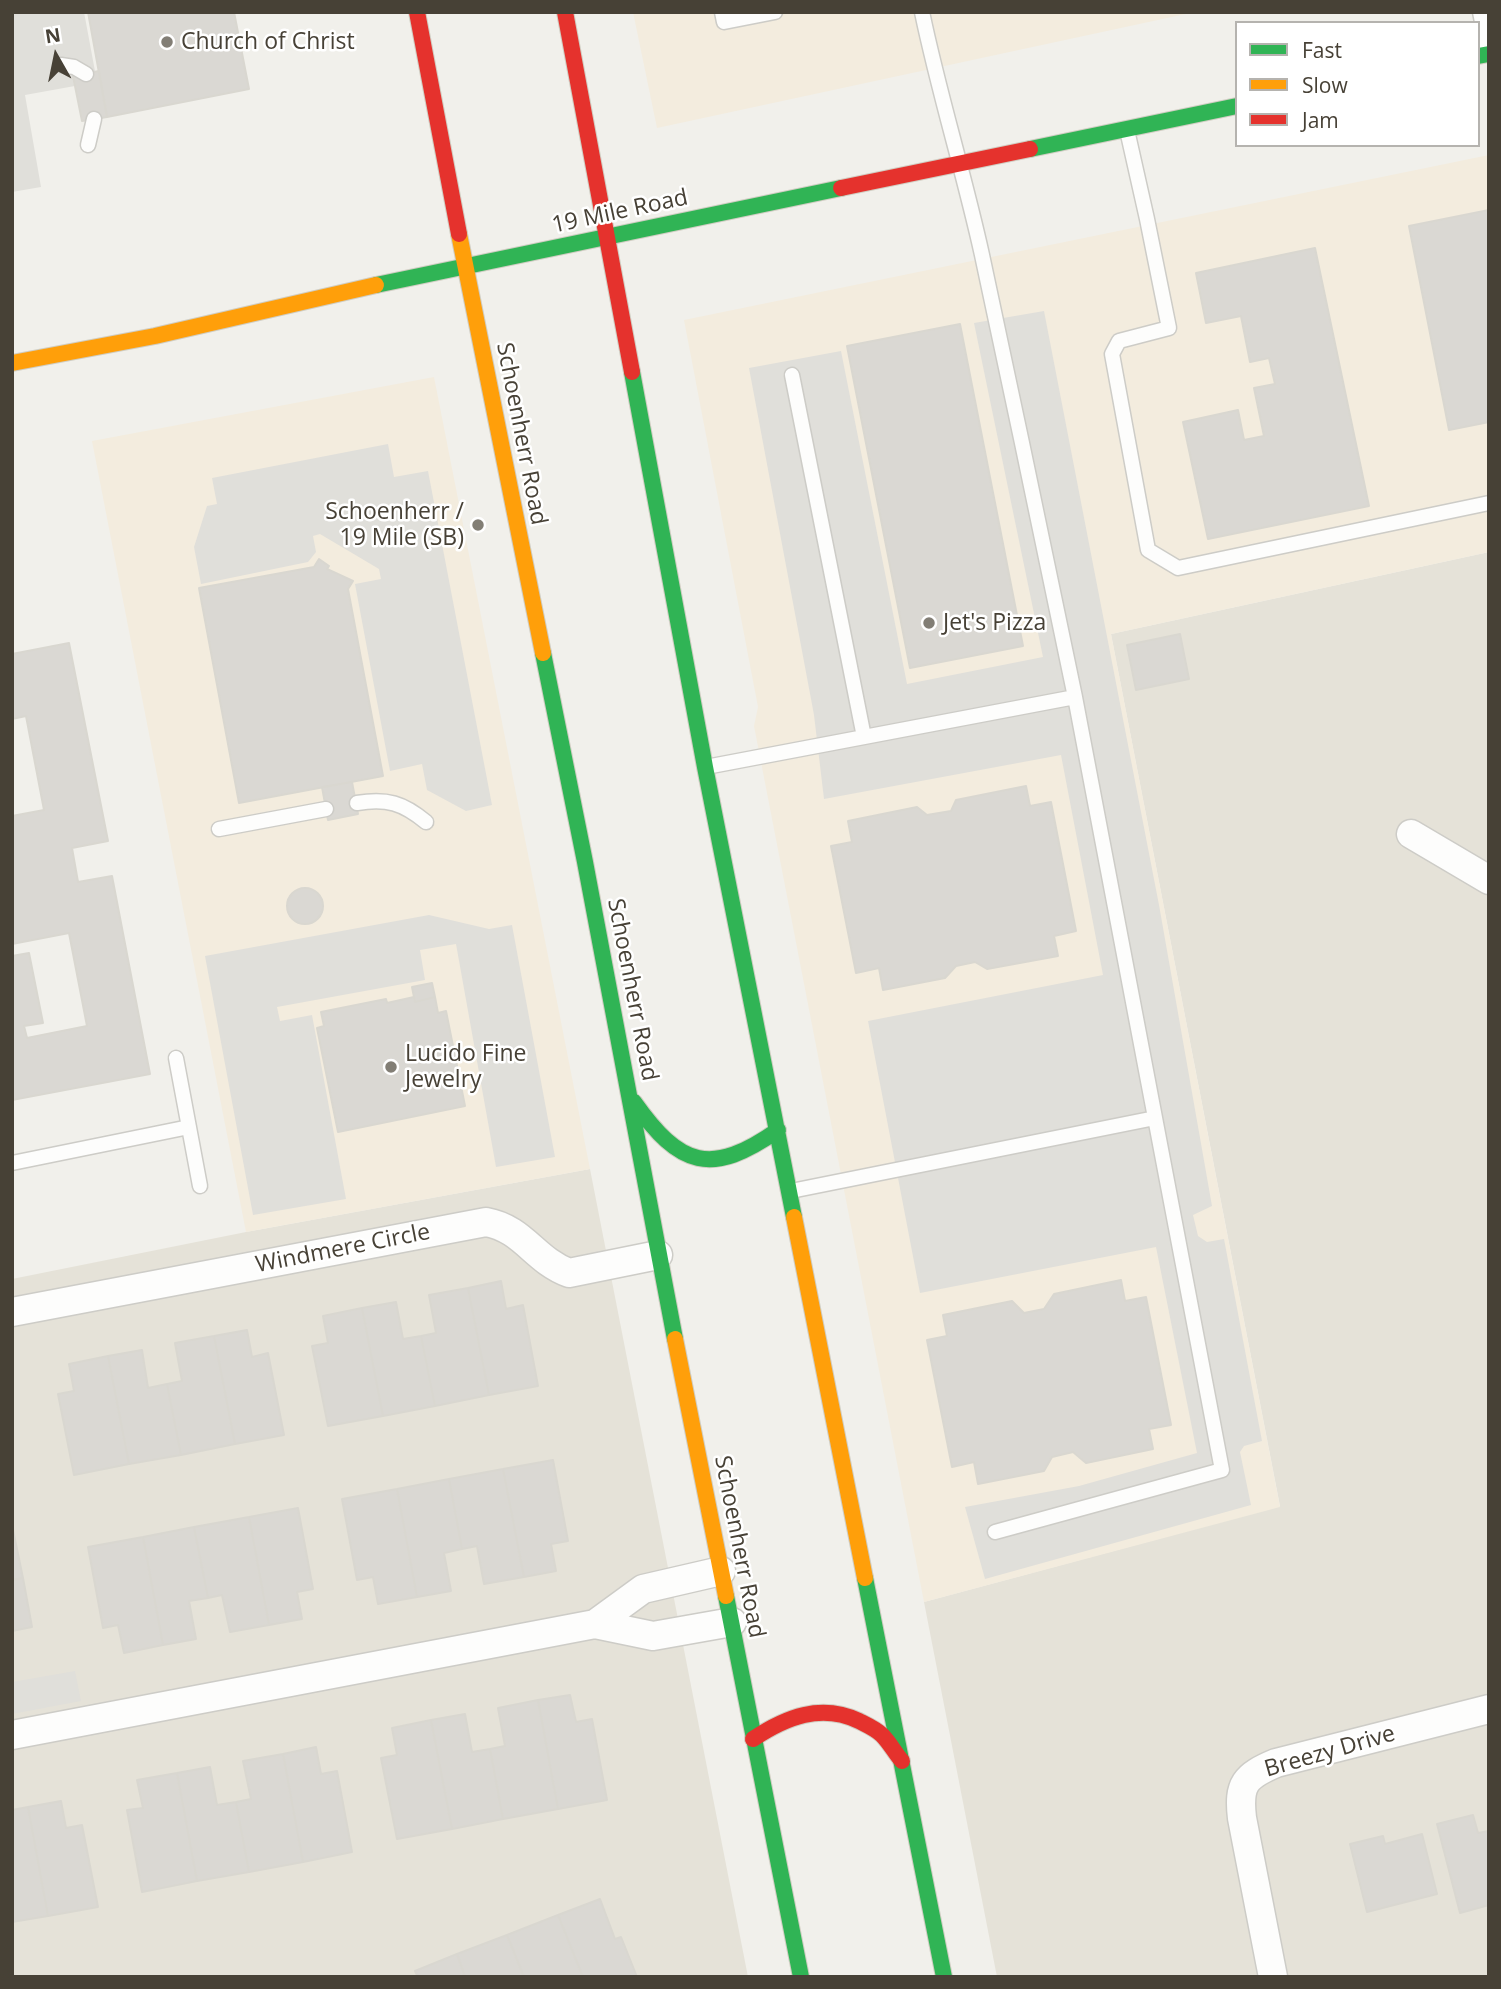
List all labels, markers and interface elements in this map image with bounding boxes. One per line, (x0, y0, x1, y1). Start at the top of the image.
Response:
north arrow (21, 21, 91, 91)
text: N (43, 21, 62, 49)
legend (1235, 21, 1480, 147)
place label: Church of Christ (181, 28, 355, 56)
marker: Church of Christ (159, 34, 175, 50)
text: Fast (1302, 36, 1342, 64)
text: Slow (1302, 71, 1348, 99)
text: Jam (1302, 106, 1339, 134)
street label: 19 Mile Road (549, 184, 691, 240)
street label: Schoenherr Road (490, 340, 552, 528)
place label: Schoenherr / 19 Mile (SB) (325, 498, 464, 552)
marker: Schoenherr / 19 Mile (SB) (470, 517, 486, 533)
place label: Jet's Pizza (943, 609, 1046, 637)
marker: Jet's Pizza (921, 615, 937, 631)
street label: Schoenherr Road (601, 896, 663, 1084)
place label: Lucido Fine Jewelry (405, 1040, 527, 1094)
marker: Lucido Fine Jewelry (383, 1059, 399, 1075)
street label: Windmere Circle (253, 1219, 433, 1279)
street label: Schoenherr Road (708, 1453, 770, 1641)
street label: Breezy Drive (1261, 1720, 1399, 1784)

